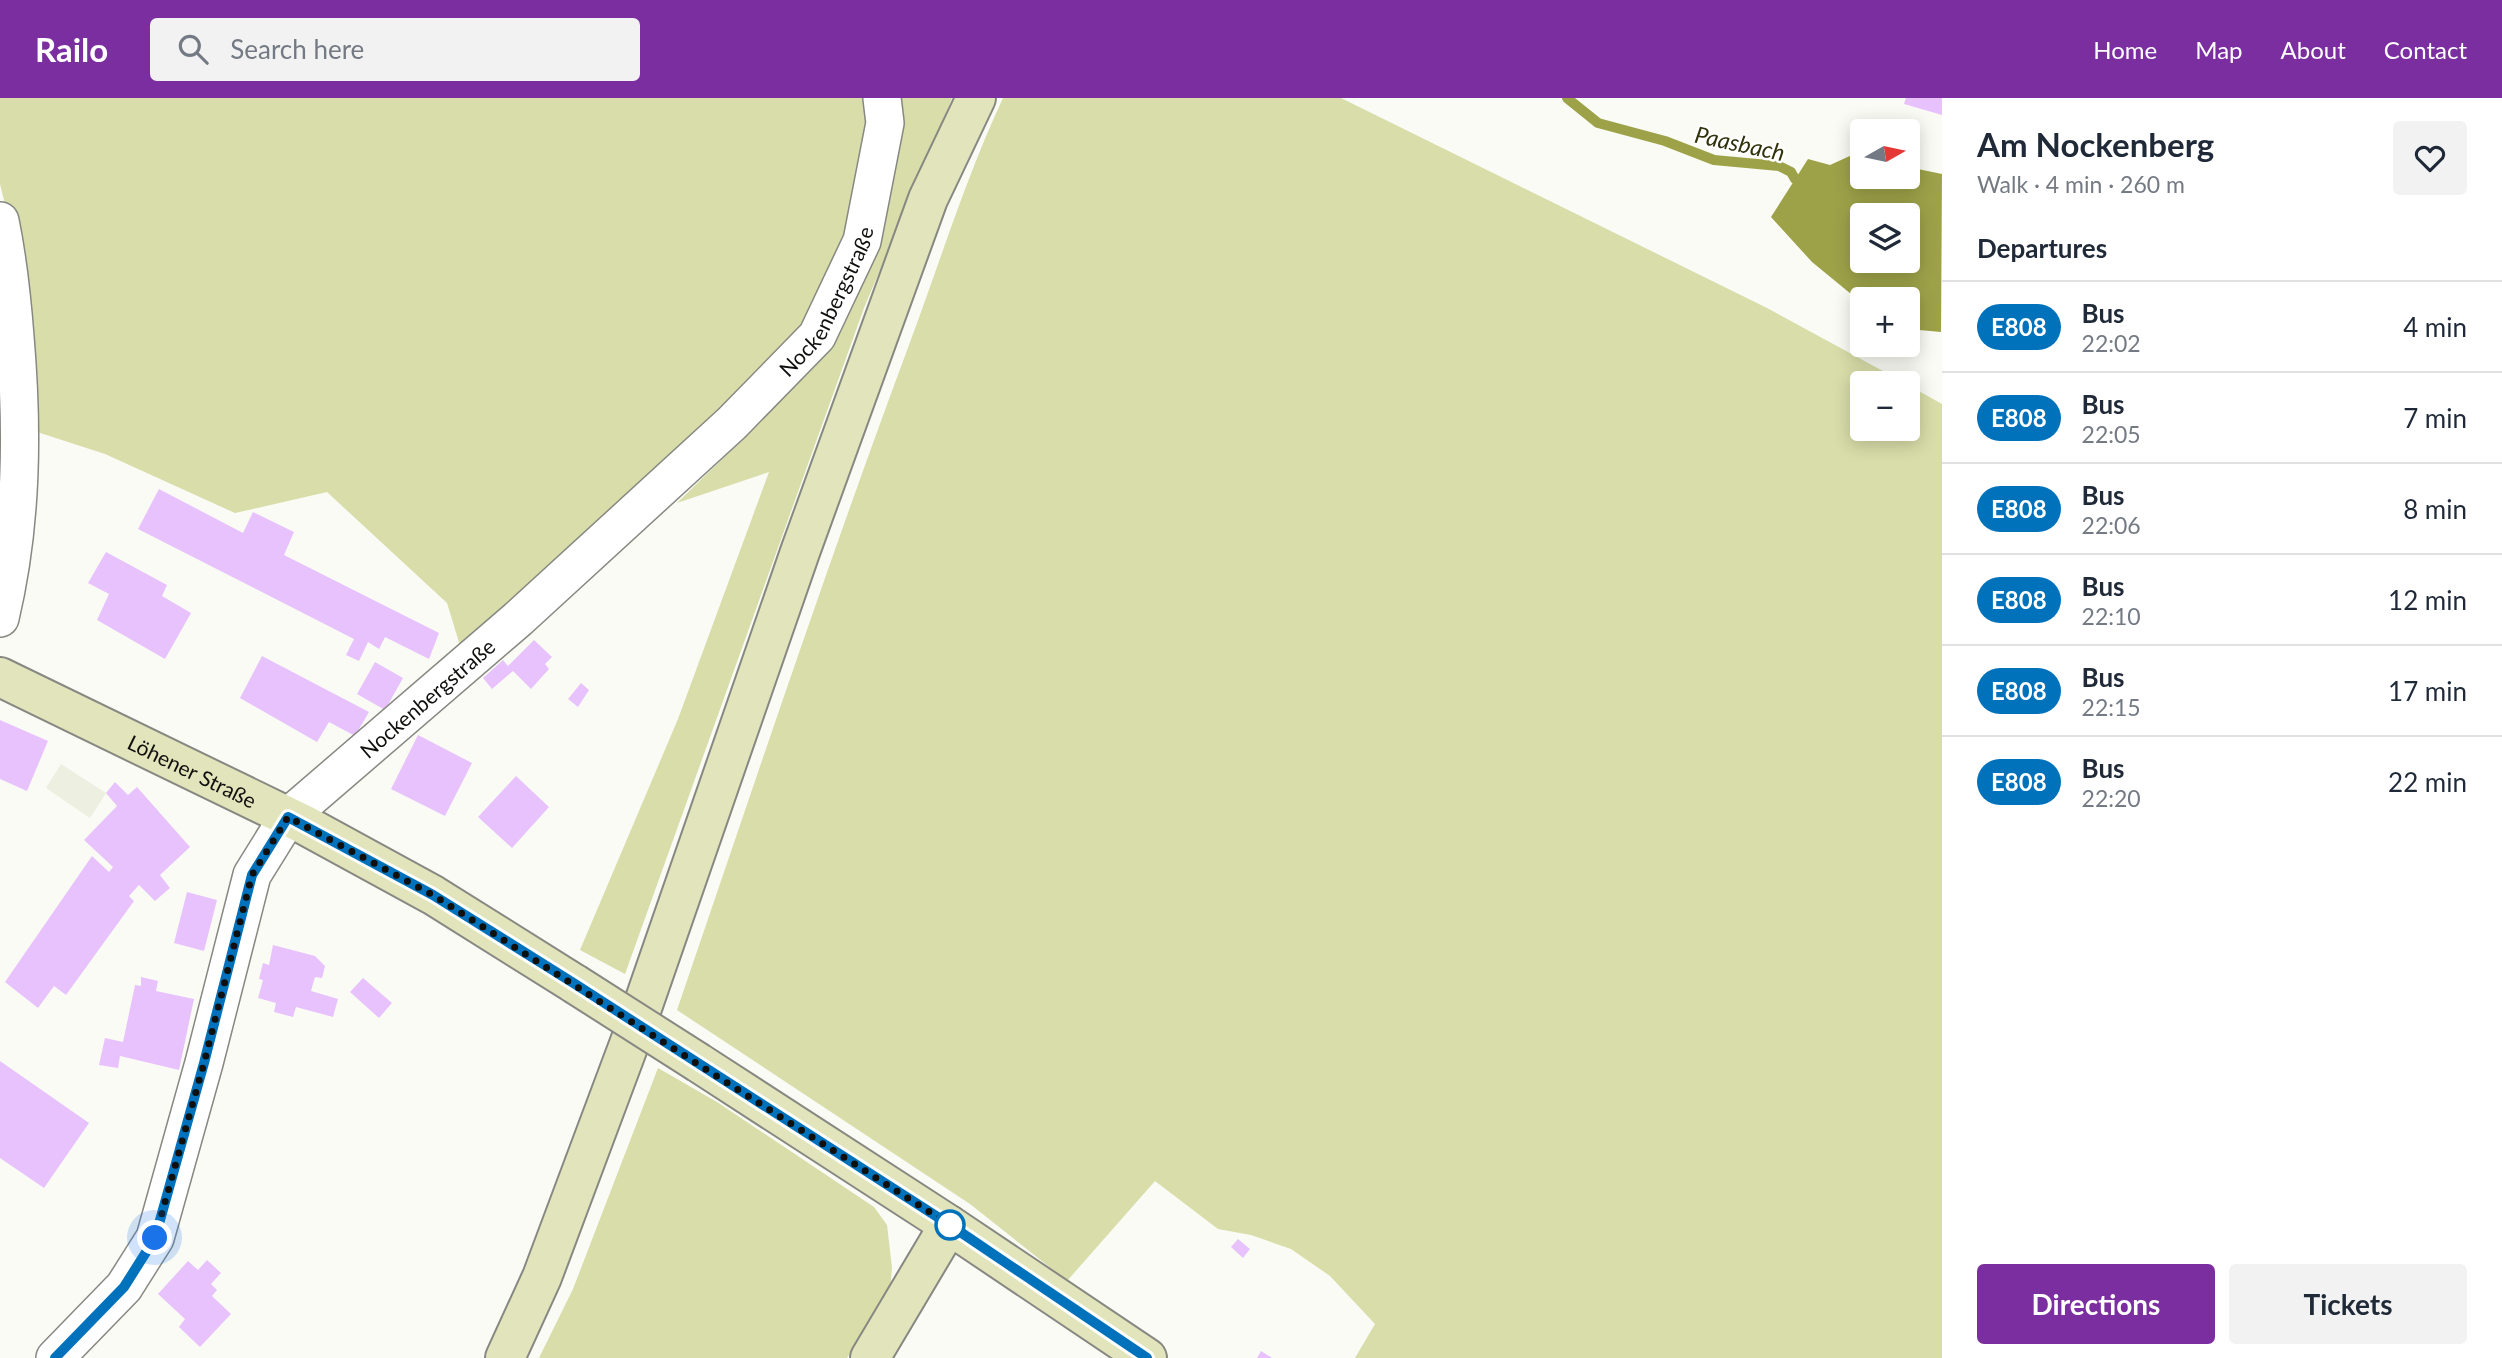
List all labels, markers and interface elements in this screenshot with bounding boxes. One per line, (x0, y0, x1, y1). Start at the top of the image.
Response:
search box (150, 18, 640, 81)
text: Railo (35, 29, 108, 69)
icon: search (174, 30, 212, 68)
text: Search here (230, 33, 364, 65)
text: Home (2093, 35, 2157, 64)
text: Map (2195, 35, 2243, 64)
text: About (2281, 35, 2346, 64)
text: Contact (2384, 35, 2467, 64)
north arrow (1850, 119, 1920, 189)
map controls (1850, 119, 1920, 441)
water label: Paasbach (1692, 120, 1788, 166)
button: heart (2393, 121, 2467, 195)
text: Am Nockenberg (1977, 124, 2214, 164)
text: Walk · 4 min · 260 m (1977, 170, 2185, 198)
button: layers (1850, 203, 1920, 273)
street label: Nockenbergstraße (773, 225, 877, 381)
text: Departures (1977, 232, 2107, 264)
button: + (1850, 287, 1920, 357)
text: Bus (2082, 297, 2125, 329)
text: 4 min (2403, 311, 2467, 343)
text: E808 (1991, 312, 2047, 341)
text: 22:02 (2082, 329, 2141, 357)
button: − (1850, 371, 1920, 441)
text: Bus (2082, 388, 2125, 420)
text: 7 min (2403, 402, 2467, 434)
text: E808 (1991, 403, 2047, 432)
text: 22:05 (2082, 420, 2141, 448)
text: Bus (2082, 479, 2125, 511)
text: 8 min (2403, 493, 2467, 525)
text: E808 (1991, 494, 2047, 523)
text: 22:06 (2082, 511, 2141, 539)
text: Bus (2082, 570, 2125, 602)
text: 12 min (2388, 584, 2467, 616)
text: E808 (1991, 585, 2047, 614)
text: 22:10 (2082, 602, 2141, 630)
street label: Nockenbergstraße (354, 633, 499, 762)
text: Bus (2082, 661, 2125, 693)
text: 17 min (2388, 675, 2467, 707)
text: E808 (1991, 676, 2047, 705)
text: 22:15 (2082, 693, 2141, 721)
street label: Löhener Straße (124, 729, 261, 812)
text: Bus (2082, 752, 2125, 784)
text: 22 min (2388, 766, 2467, 798)
text: E808 (1991, 767, 2047, 796)
text: 22:20 (2082, 784, 2141, 812)
unlabelled marker (935, 1210, 965, 1240)
your location (137, 1220, 172, 1255)
button: Directions (1977, 1264, 2215, 1344)
button: Tickets (2229, 1264, 2467, 1344)

